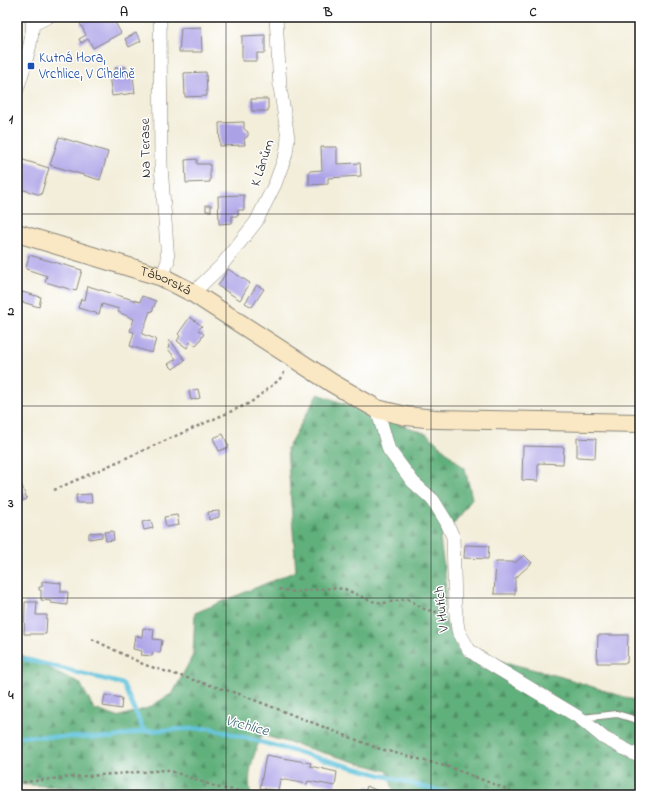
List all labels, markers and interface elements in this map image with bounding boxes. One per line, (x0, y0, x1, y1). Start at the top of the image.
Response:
text: A (120, 3, 128, 22)
text: B (323, 3, 333, 22)
text: C (529, 3, 537, 22)
place label: Kutná Hora, Vrchlice, V Cihelně (38, 48, 136, 85)
marker: Kutná Hora, Vrchlice, V Cihelně (26, 61, 36, 71)
text: 1 (9, 110, 14, 129)
street label: Na Terase (135, 117, 157, 178)
street label: K Lánům (246, 137, 280, 189)
street label: Táborská (137, 260, 195, 301)
text: 2 (7, 302, 15, 321)
text: 3 (7, 494, 14, 513)
street label: V Hutích (429, 585, 455, 634)
text: 4 (7, 686, 14, 705)
water label: Vrchlice (223, 710, 272, 743)

